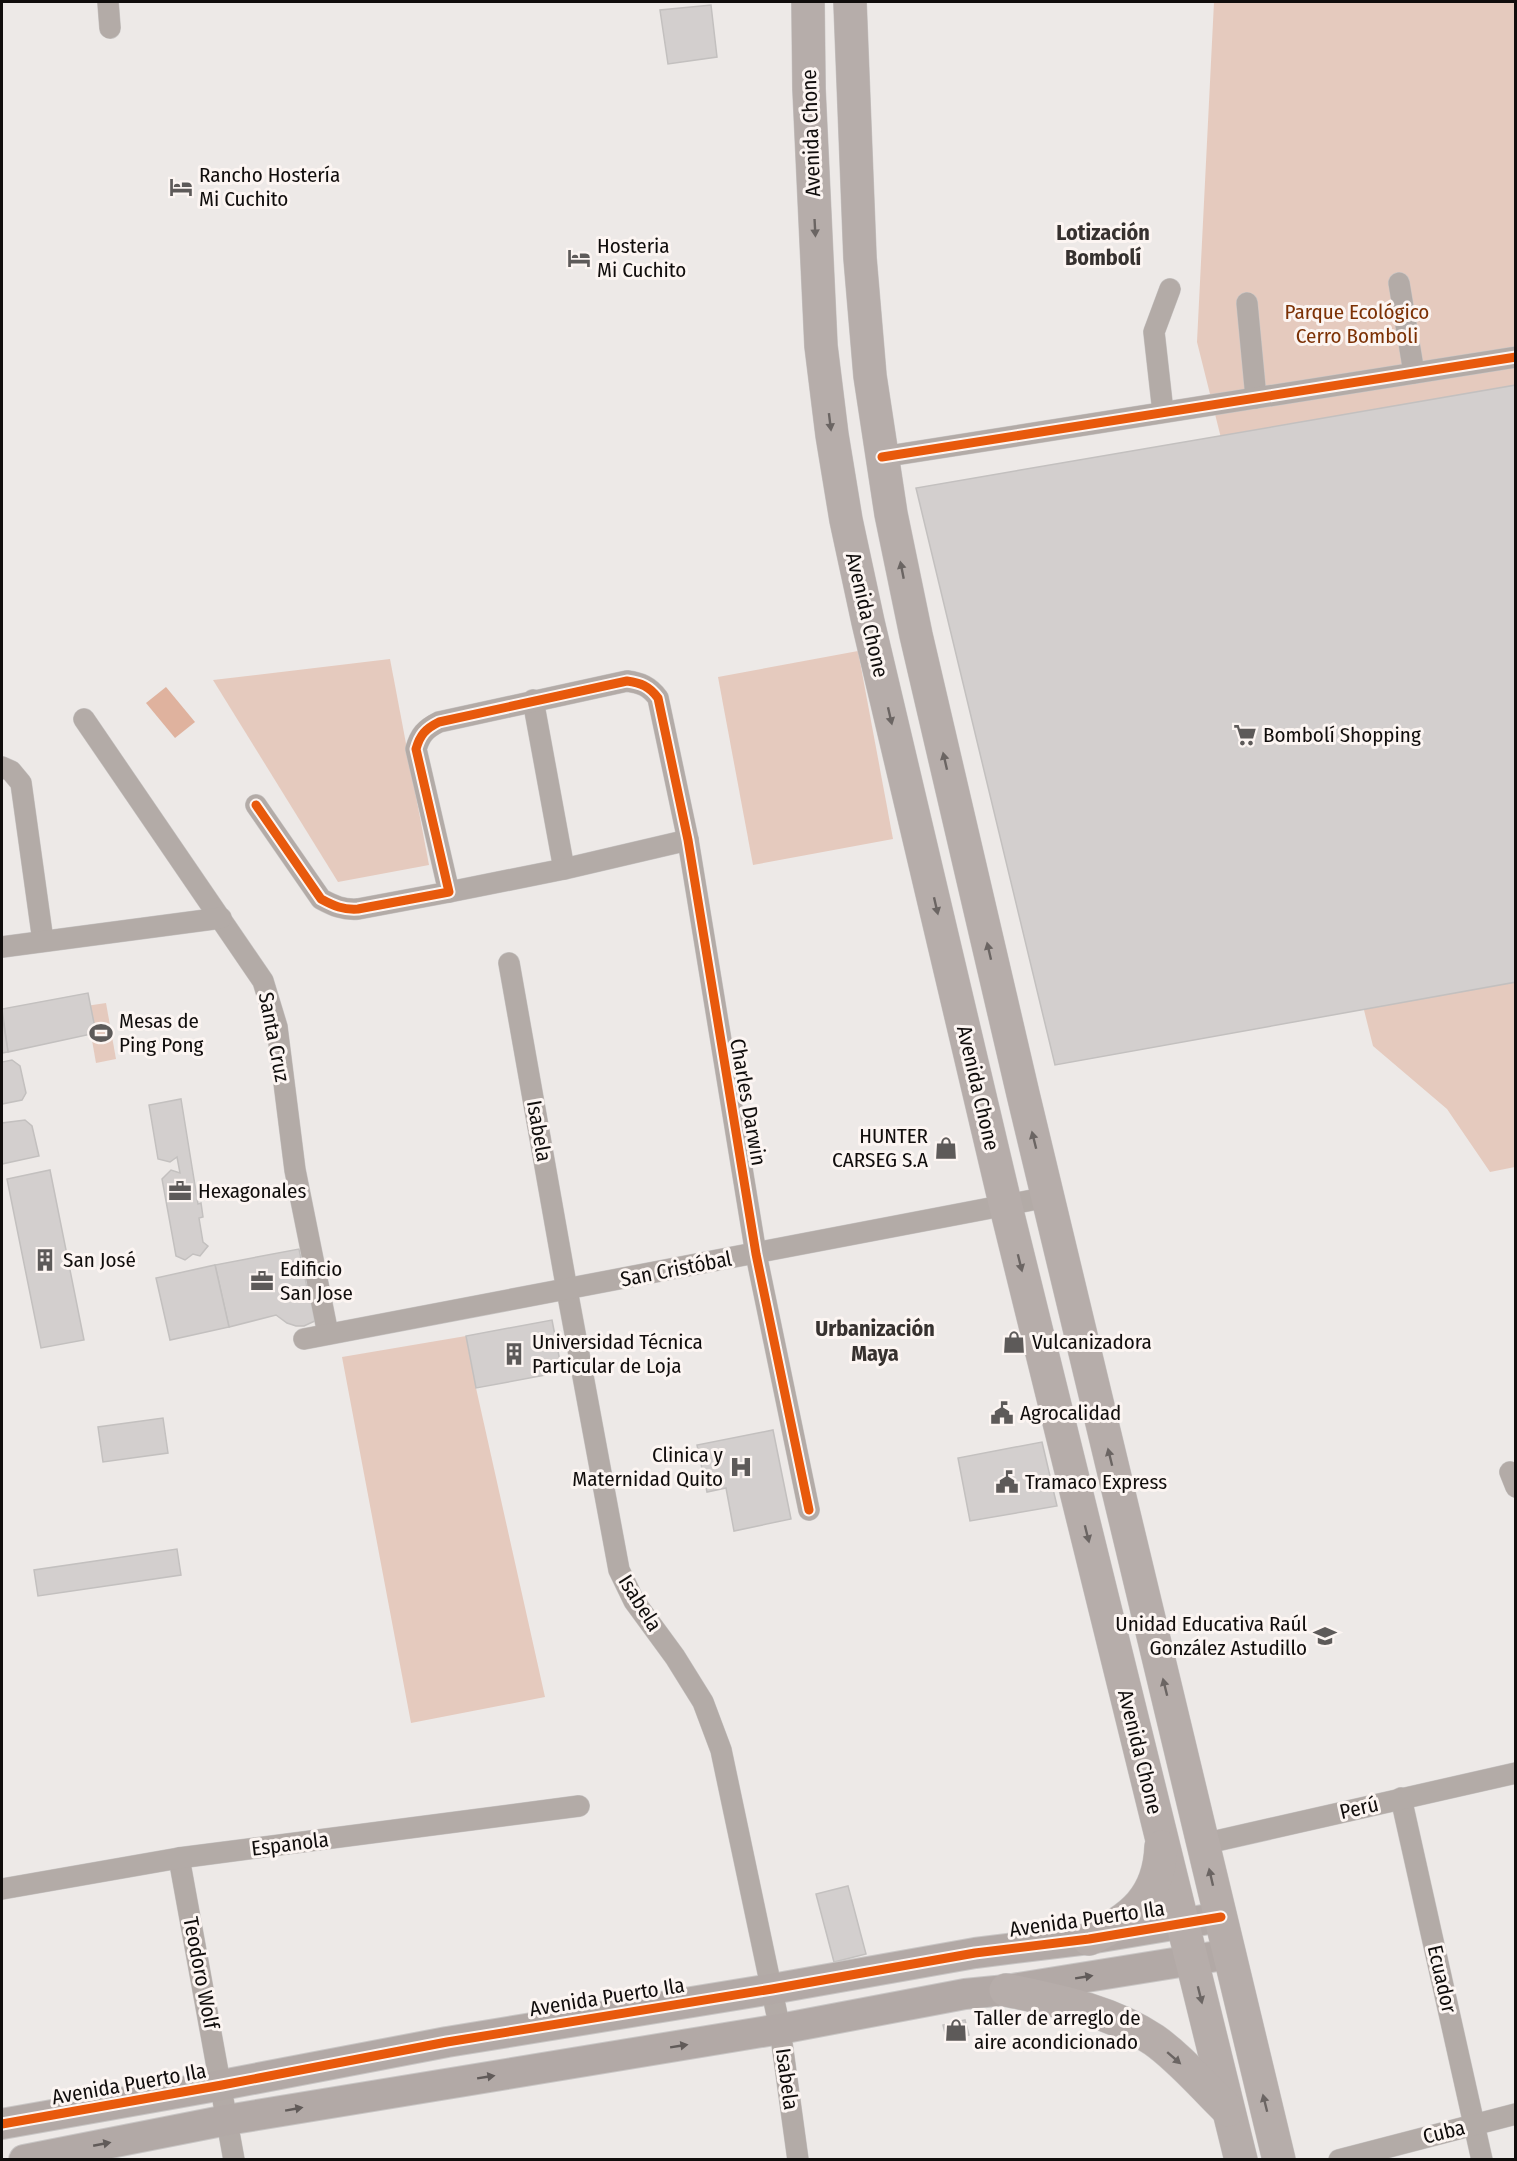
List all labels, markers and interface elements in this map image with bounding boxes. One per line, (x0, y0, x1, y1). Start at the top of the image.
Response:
street label: Avenida Chone (796, 69, 826, 197)
place label: Rancho Hostería Mi Cuchito (199, 162, 340, 212)
hotel icon: Rancho Hostería Mi Cuchito (168, 174, 194, 200)
one-way arrow (810, 218, 819, 237)
district label: Lotización Bombolí (1056, 219, 1150, 271)
place label: Hosteria Mi Cuchito (597, 233, 686, 283)
hotel icon: Hosteria Mi Cuchito (566, 245, 592, 271)
park label: Parque Ecológico Cerro Bomboli (1285, 299, 1429, 349)
one-way arrow (826, 413, 835, 432)
street label: Avenida Chone (840, 550, 894, 680)
one-way arrow (897, 561, 907, 580)
one-way arrow (886, 707, 896, 725)
supermarket icon: Bombolí Shopping (1232, 722, 1258, 748)
place label: Bombolí Shopping (1263, 722, 1421, 748)
one-way arrow (939, 751, 949, 770)
one-way arrow (931, 896, 941, 915)
one-way arrow (984, 941, 994, 960)
street label: Santa Cruz (253, 990, 295, 1084)
place label: Mesas de Ping Pong (119, 1008, 204, 1058)
sports icon: Mesas de Ping Pong (88, 1020, 114, 1046)
street label: Avenida Chone (951, 1023, 1005, 1153)
street label: Charles Darwin (724, 1036, 772, 1168)
street label: Isabela (521, 1098, 557, 1164)
place label: HUNTER CARSEG S.A (832, 1123, 929, 1173)
one-way arrow (1028, 1131, 1038, 1150)
shop icon: HUNTER CARSEG S.A (933, 1135, 959, 1161)
office icon: Hexagonales (167, 1178, 193, 1204)
place label: Hexagonales (198, 1178, 306, 1204)
street label: San Cristóbal (618, 1245, 734, 1293)
building icon: San José (32, 1247, 58, 1273)
place label: San José (63, 1247, 136, 1273)
one-way arrow (1015, 1254, 1025, 1273)
place label: Edificio San Jose (280, 1256, 353, 1306)
office icon: Edificio San Jose (249, 1268, 275, 1294)
district label: Urbanización Maya (815, 1315, 935, 1367)
place label: Universidad Técnica Particular de Loja (532, 1329, 703, 1379)
shop icon: Vulcanizadora (1001, 1329, 1027, 1355)
place label: Vulcanizadora (1032, 1329, 1152, 1355)
building icon: Universidad Técnica Particular de Loja (501, 1341, 527, 1367)
public building icon: Agrocalidad (989, 1400, 1015, 1426)
place label: Agrocalidad (1020, 1400, 1121, 1426)
place label: Clinica y Maternidad Quito (572, 1442, 724, 1492)
one-way arrow (1105, 1447, 1115, 1466)
hospital icon: Clinica y Maternidad Quito (728, 1454, 754, 1480)
public building icon: Tramaco Express (994, 1469, 1020, 1495)
place label: Tramaco Express (1025, 1469, 1167, 1495)
one-way arrow (1082, 1525, 1092, 1543)
street label: Isabela (613, 1570, 667, 1636)
place label: Unidad Educativa Raúl González Astudillo (1115, 1611, 1307, 1661)
school or university icon: Unidad Educativa Raúl González Astudillo (1312, 1623, 1338, 1649)
one-way arrow (1160, 1678, 1170, 1696)
street label: Avenida Chone (1112, 1687, 1168, 1817)
street label: Perú (1337, 1791, 1381, 1825)
street label: Espanola (250, 1826, 330, 1862)
one-way arrow (1206, 1867, 1215, 1886)
street label: Avenida Puerto Ila (1008, 1895, 1166, 1943)
street label: Teodoro Wolf (177, 1915, 225, 2033)
street label: Ecuador (1422, 1942, 1463, 2016)
street label: Avenida Puerto Ila (528, 1972, 686, 2022)
one-way arrow (1075, 1972, 1094, 1981)
one-way arrow (1196, 1986, 1206, 2004)
place label: Taller de arreglo de aire acondicionado (974, 2005, 1141, 2055)
shop icon: Taller de arreglo de aire acondicionado (943, 2017, 969, 2043)
one-way arrow (669, 2041, 688, 2050)
street label: Isabela (770, 2047, 804, 2111)
one-way arrow (1166, 2051, 1181, 2064)
street label: Avenida Puerto Ila (50, 2058, 208, 2110)
one-way arrow (477, 2072, 496, 2081)
one-way arrow (1260, 2093, 1270, 2112)
one-way arrow (285, 2104, 304, 2113)
street label: Cuba (1420, 2114, 1468, 2150)
one-way arrow (93, 2139, 112, 2148)

